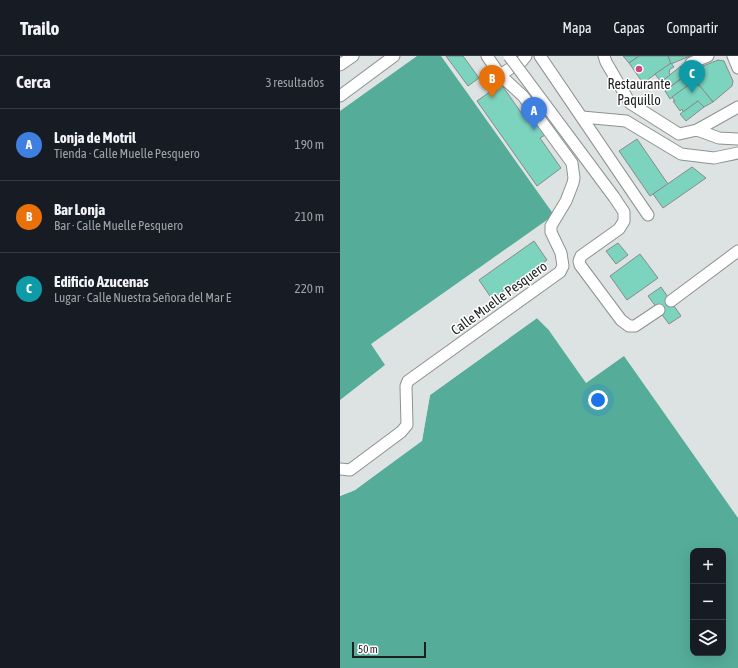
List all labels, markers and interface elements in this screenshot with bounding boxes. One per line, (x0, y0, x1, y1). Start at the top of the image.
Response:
text: Trailo (20, 17, 59, 39)
text: Mapa (563, 20, 592, 36)
text: Capas (614, 20, 645, 36)
text: Compartir (667, 20, 718, 36)
pin: C (679, 60, 705, 93)
marker: Restaurante Paquillo (634, 64, 644, 74)
pin: B (479, 65, 505, 98)
text: Cerca (16, 72, 51, 92)
text: 3 resultados (265, 75, 324, 90)
place label: Restaurante Paquillo (608, 76, 671, 108)
pin: A (521, 97, 547, 130)
text: Lonja de Motril (54, 129, 136, 146)
text: A (26, 137, 32, 152)
text: 190 m (295, 137, 324, 152)
text: Tienda · Calle Muelle Pesquero (54, 146, 200, 161)
text: Bar Lonja (54, 201, 105, 218)
text: B (26, 209, 32, 224)
text: 210 m (295, 209, 324, 224)
text: Bar · Calle Muelle Pesquero (54, 218, 183, 233)
street label: Calle Muelle Pesquero (448, 258, 550, 338)
text: Edificio Azucenas (54, 273, 149, 290)
text: C (26, 281, 32, 296)
text: 220 m (295, 281, 324, 296)
text: Lugar · Calle Nuestra Señora del Mar E (54, 290, 231, 305)
your location (588, 390, 608, 410)
map controls (690, 548, 726, 656)
button: + (690, 548, 726, 584)
button: − (690, 584, 726, 620)
button: layers (690, 620, 726, 656)
scale bar (352, 640, 426, 659)
text: 50 m (358, 643, 378, 655)

